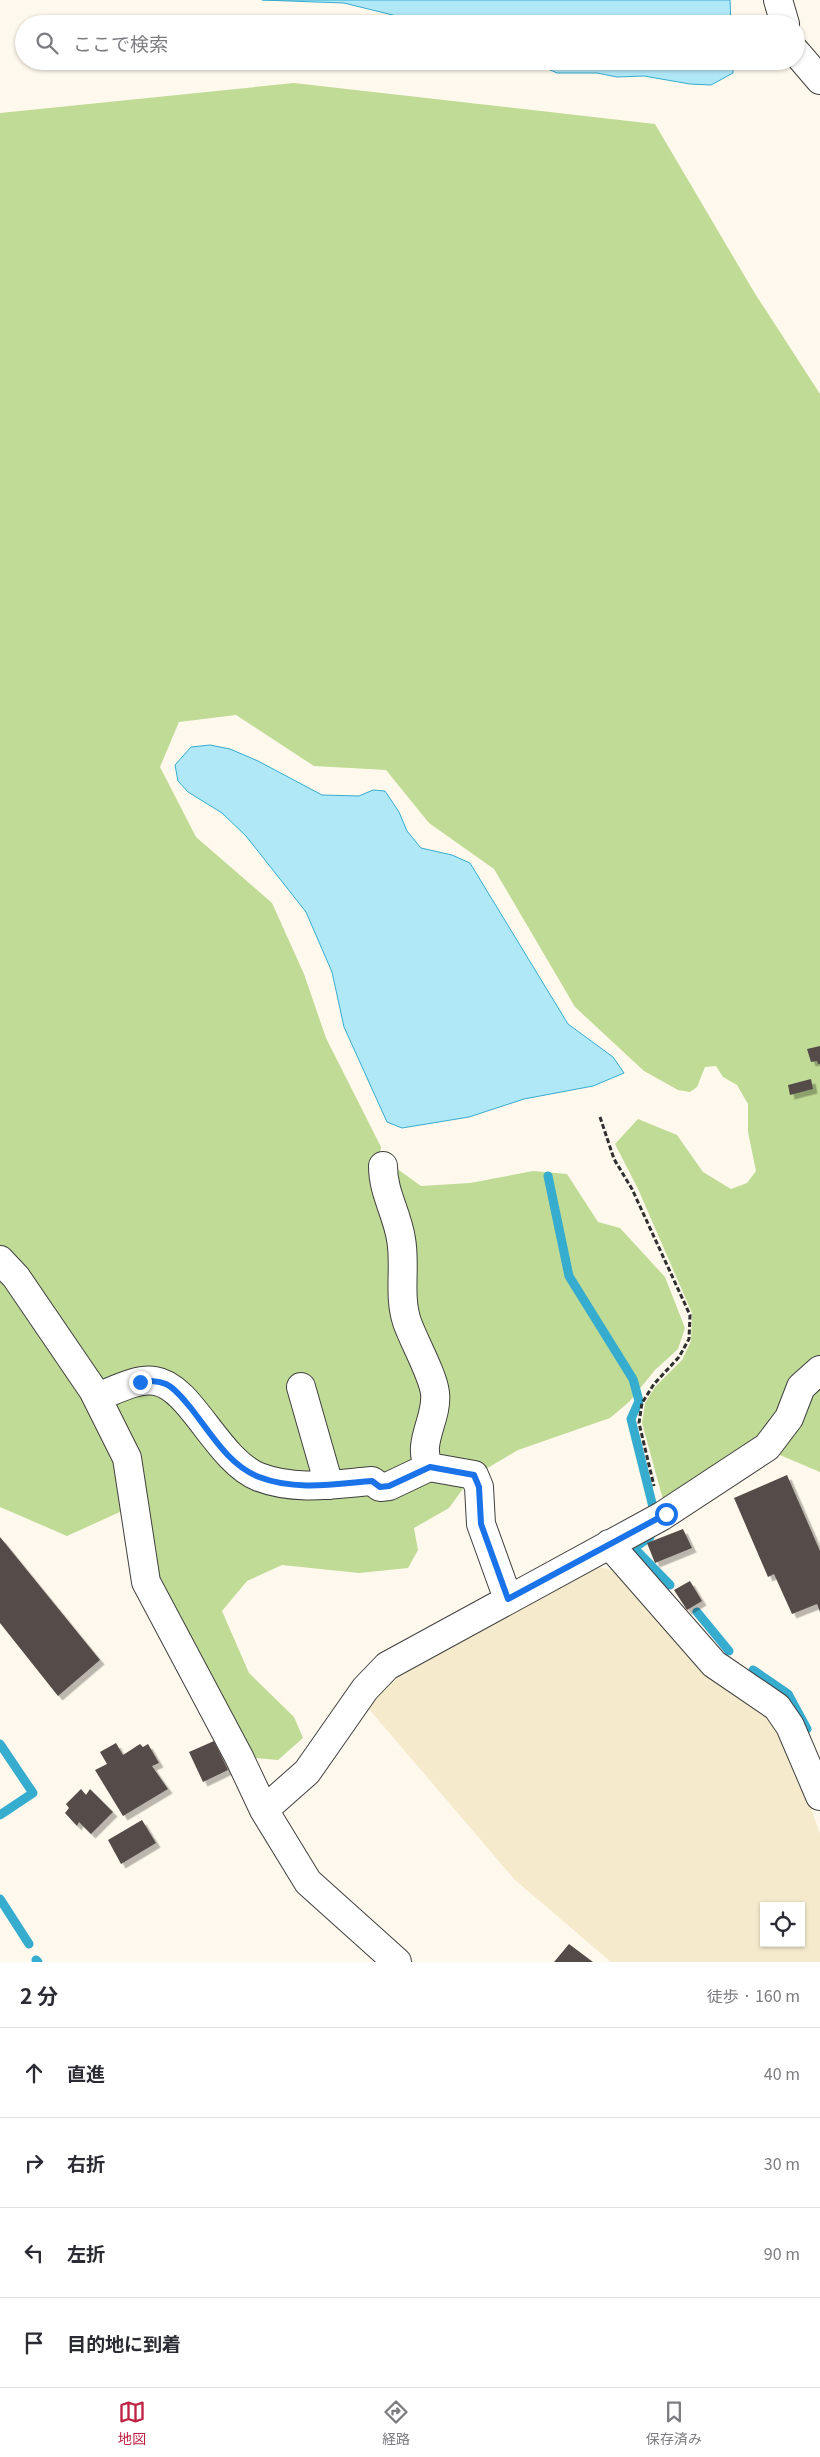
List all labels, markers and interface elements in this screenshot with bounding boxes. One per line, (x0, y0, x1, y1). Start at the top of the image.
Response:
search box (15, 15, 805, 70)
icon: search (33, 29, 61, 57)
text: ここで検索 (73, 29, 168, 56)
route end (129, 1371, 152, 1394)
route start (655, 1503, 678, 1526)
map controls (760, 1902, 805, 1947)
button: locate (760, 1902, 805, 1947)
text: 2 分 (20, 1980, 58, 2010)
text: 徒歩 · 160 m (707, 1983, 800, 2007)
icon: ahead (20, 2059, 48, 2087)
text: 直進 (67, 2059, 105, 2086)
text: 40 m (764, 2061, 800, 2085)
icon: right (20, 2149, 48, 2177)
text: 右折 (67, 2149, 105, 2176)
text: 30 m (764, 2151, 800, 2175)
icon: left (20, 2239, 48, 2267)
text: 左折 (67, 2239, 105, 2266)
text: 90 m (764, 2241, 800, 2265)
icon: arrive (20, 2329, 48, 2357)
text: 目的地に到着 (67, 2329, 181, 2356)
tab: 地図 (118, 2398, 146, 2448)
tab: 経路 (382, 2398, 410, 2448)
tab: 保存済み (646, 2398, 702, 2448)

